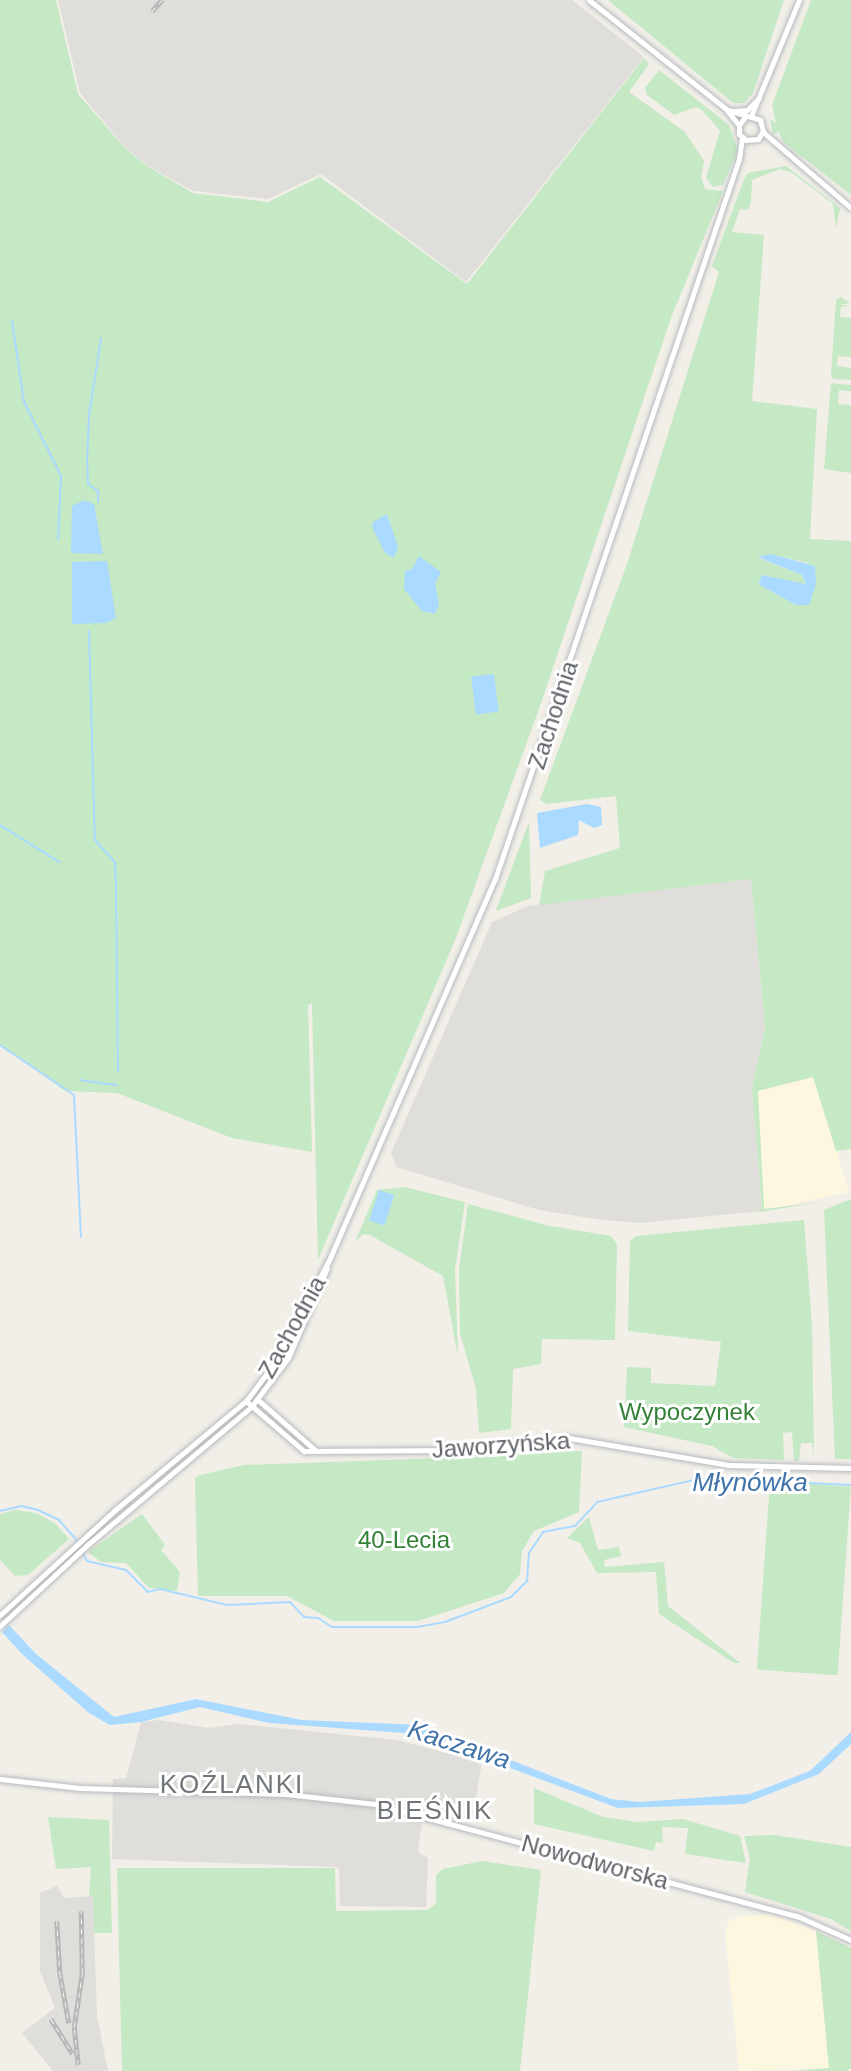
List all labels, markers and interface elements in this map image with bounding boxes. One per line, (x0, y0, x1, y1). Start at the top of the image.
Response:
street label: Zachodnia (522, 657, 584, 773)
street label: Zachodnia (252, 1271, 332, 1383)
park label: Wypoczynek (619, 1398, 755, 1426)
street label: Jaworzyńska (431, 1426, 571, 1464)
water label: Młynówka (692, 1467, 808, 1499)
park label: 40-Lecia (358, 1526, 450, 1554)
water label: Kaczawa (404, 1714, 514, 1776)
district label: KOŹLANKI (161, 1769, 303, 1801)
district label: BIEŚNIK (378, 1795, 492, 1827)
street label: Nowodworska (518, 1829, 672, 1895)

